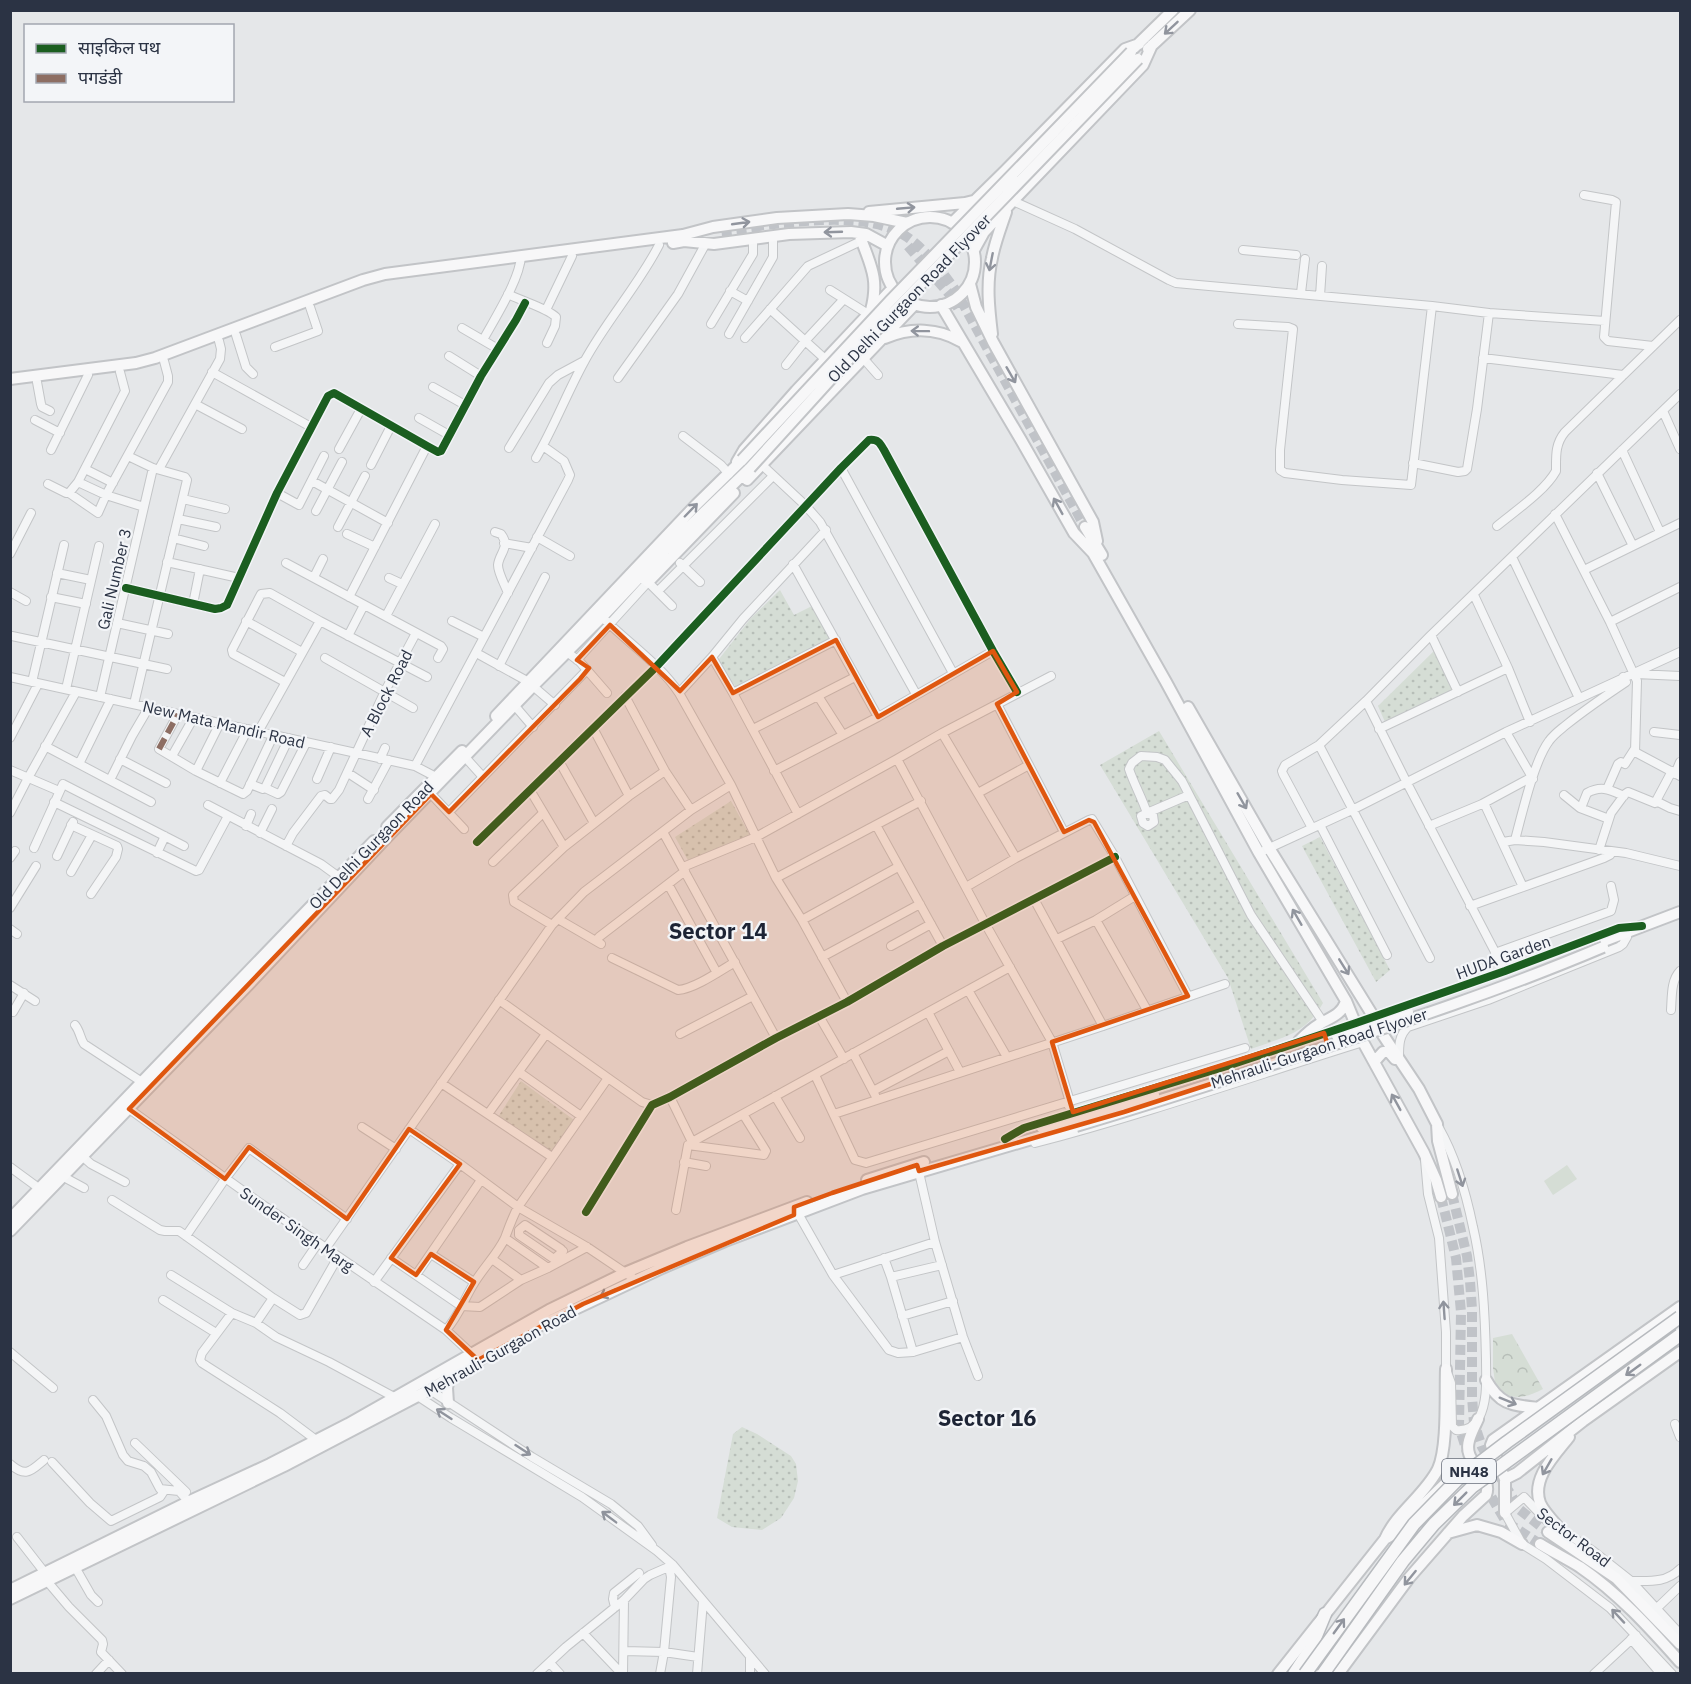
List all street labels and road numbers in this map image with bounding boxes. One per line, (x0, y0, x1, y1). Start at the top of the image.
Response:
street label: Old Delhi Gurgaon Road Flyover (823, 209, 995, 387)
street label: Gali Number 3 (93, 526, 135, 632)
street label: A Block Road (356, 646, 416, 740)
street label: New Mata Mandir Road (141, 696, 307, 752)
street label: Old Delhi Gurgaon Road (305, 777, 437, 913)
street label: HUDA Garden (1453, 931, 1553, 983)
street label: Mehrauli-Gurgaon Road Flyover (1208, 1003, 1430, 1093)
street label: Sunder Singh Marg (236, 1182, 358, 1276)
street label: Mehrauli-Gurgaon Road (421, 1301, 579, 1401)
road number: NH48 (1442, 1459, 1496, 1483)
street label: Sector Road (1533, 1503, 1615, 1571)

